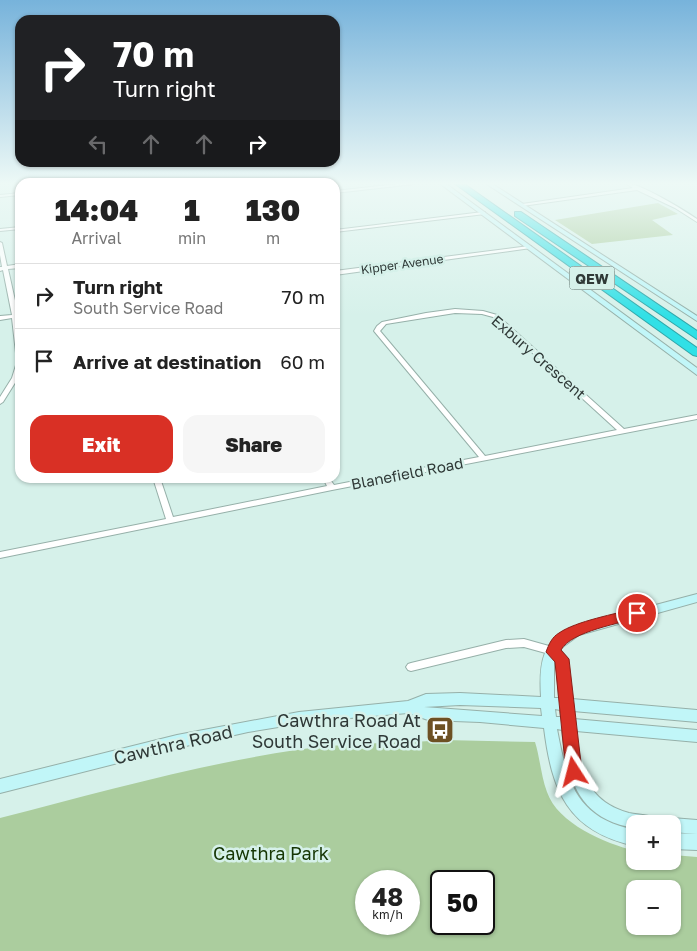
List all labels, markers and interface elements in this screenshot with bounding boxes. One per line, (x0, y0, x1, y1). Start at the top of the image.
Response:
text: 70 m (113, 33, 194, 75)
icon: right (30, 35, 95, 100)
text: Turn right (113, 75, 216, 102)
icon: left (84, 130, 112, 158)
icon: ahead (137, 130, 165, 158)
icon: ahead (190, 130, 218, 158)
icon: right (243, 130, 271, 158)
text: 14:04 (55, 192, 138, 228)
text: 1 (184, 192, 200, 228)
text: 130 (246, 192, 300, 228)
text: Arrival (71, 228, 122, 248)
text: min (178, 228, 206, 248)
text: m (266, 228, 280, 248)
street label: Kipper Avenue (360, 251, 444, 277)
road number: QEW (570, 266, 614, 290)
text: Turn right (73, 275, 163, 298)
icon: right (30, 282, 58, 310)
text: 70 m (282, 285, 325, 308)
text: South Service Road (73, 298, 223, 318)
street label: Exbury Crescent (488, 311, 590, 403)
icon: arrive (30, 347, 58, 375)
text: Arrive at destination (73, 350, 261, 373)
text: 60 m (280, 350, 325, 373)
button: Exit (30, 415, 173, 473)
button: Share (183, 415, 325, 473)
street label: Blanefield Road (349, 453, 465, 493)
pin (616, 592, 658, 634)
icon: arrive (623, 599, 651, 627)
place label: Cawthra Road At South Service Road (252, 709, 421, 752)
bus stop icon: Cawthra Road At South Service Road (425, 715, 455, 745)
street label: Cawthra Road (112, 720, 234, 768)
position arrow (547, 745, 599, 797)
map controls (626, 815, 681, 935)
button: + (626, 815, 681, 870)
park label: Cawthra Park (213, 842, 329, 864)
speed limit sign: 50 (430, 870, 495, 935)
button: − (626, 880, 681, 935)
text: 48 (372, 881, 403, 912)
text: km/h (372, 907, 403, 922)

